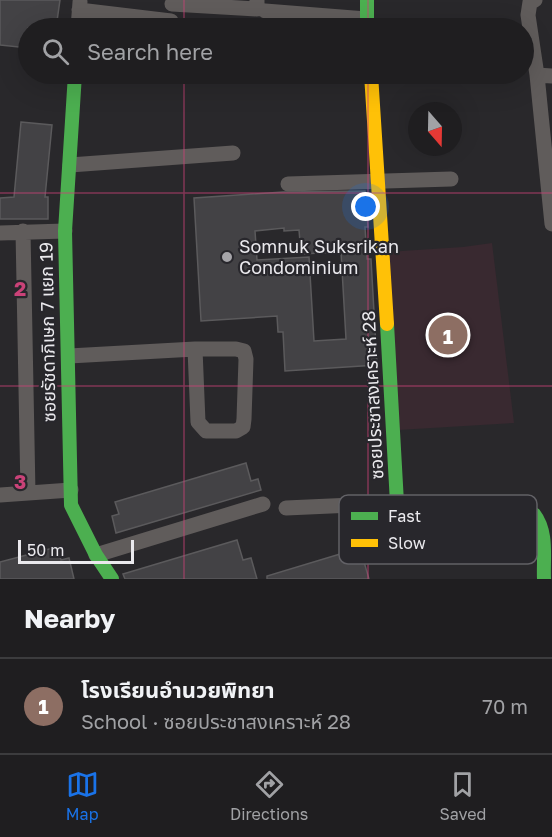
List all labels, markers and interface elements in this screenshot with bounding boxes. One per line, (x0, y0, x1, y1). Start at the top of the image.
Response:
search box (18, 18, 534, 84)
icon: search (39, 35, 72, 68)
text: Search here (87, 38, 213, 65)
north arrow (408, 102, 462, 156)
your location (351, 192, 380, 221)
place label: Somnuk Suksrikan Condominium (239, 235, 399, 278)
street label: ซอยรัชดาภิเษก 7 แยก 19 (34, 242, 60, 422)
marker: Somnuk Suksrikan Condominium (220, 250, 234, 264)
text: 2 (14, 276, 26, 300)
street label: ซอยประชาสงเคราะห์ 28 (357, 310, 387, 480)
pin: 1 (428, 312, 468, 358)
text: 3 (14, 469, 26, 493)
legend (339, 495, 537, 564)
text: Fast (388, 506, 421, 526)
text: Slow (388, 533, 426, 553)
scale bar (18, 537, 134, 564)
text: 50 m (27, 540, 64, 560)
text: Nearby (24, 603, 115, 634)
text: โรงเรียนอำนวยพิทยา (81, 676, 275, 703)
text: 1 (38, 694, 49, 718)
text: 70 m (482, 694, 528, 718)
text: School · ซอยประชาสงเคราะห์ 28 (81, 709, 351, 733)
tab: Map (66, 768, 99, 824)
tab: Directions (230, 768, 308, 824)
tab: Saved (440, 768, 486, 824)

